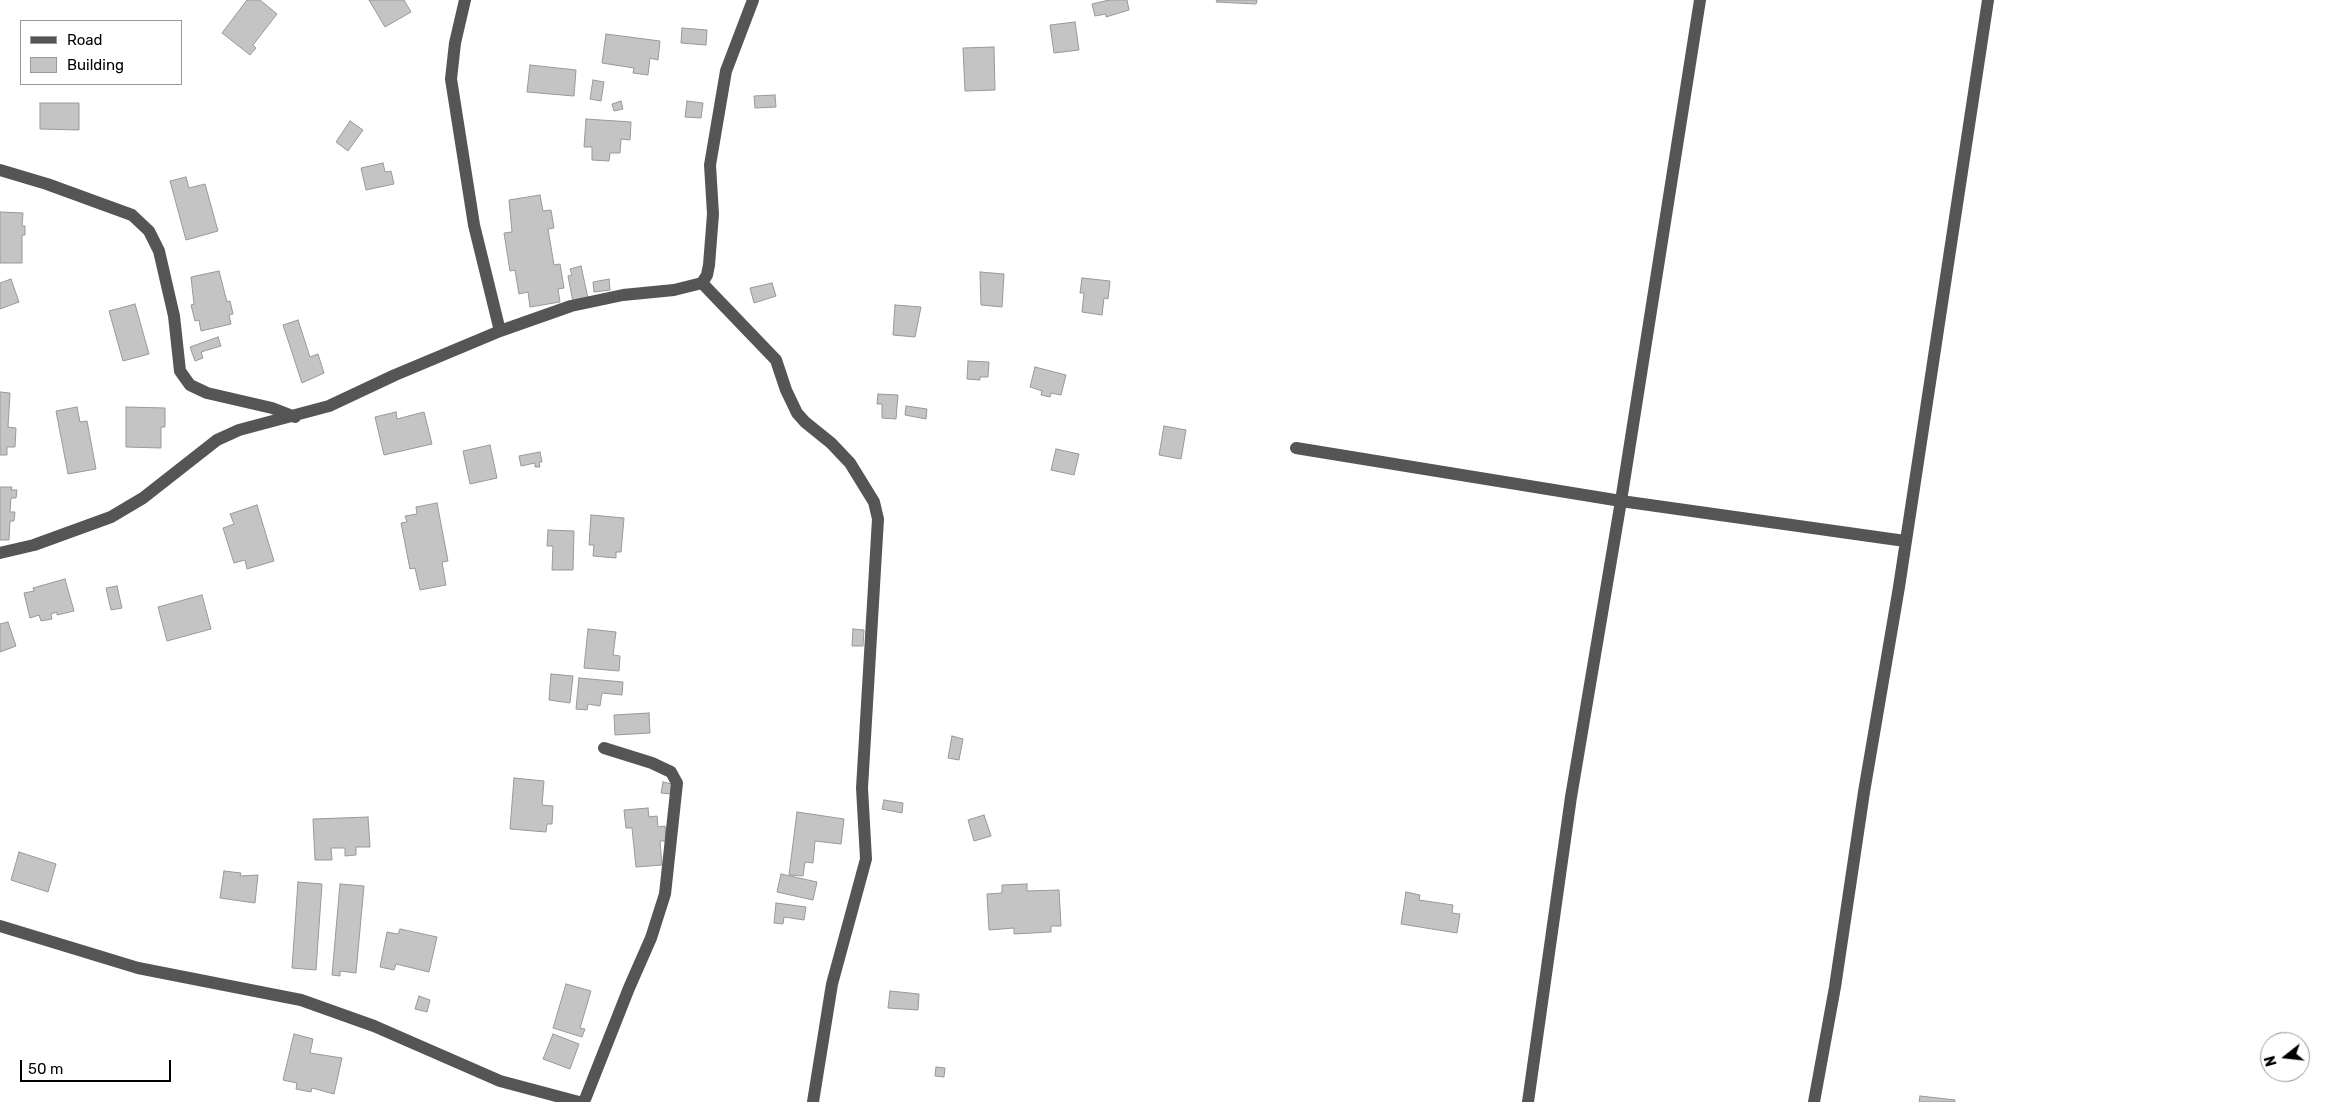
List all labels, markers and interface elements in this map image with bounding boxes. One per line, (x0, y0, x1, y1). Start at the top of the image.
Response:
legend (20, 20, 182, 85)
text: Road (67, 31, 103, 49)
text: Building (67, 56, 124, 74)
north arrow (2260, 1032, 2310, 1082)
scale bar (22, 1050, 174, 1082)
text: N (2262, 1054, 2281, 1068)
text: 50 m (28, 1060, 63, 1078)

